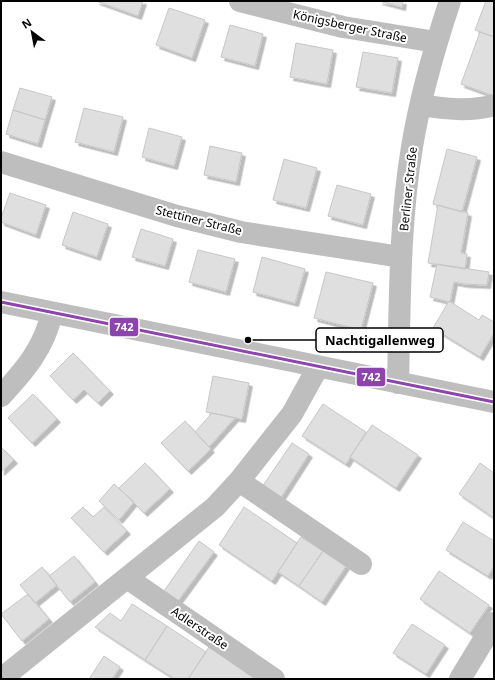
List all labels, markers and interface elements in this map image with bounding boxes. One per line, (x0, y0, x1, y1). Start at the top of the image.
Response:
street label: Königsberger Straße (291, 6, 409, 46)
north arrow (12, 12, 52, 52)
text: N (19, 14, 34, 32)
street label: Berliner Straße (395, 146, 421, 232)
street label: Stettiner Straße (154, 201, 244, 239)
line badge: 742 (109, 317, 139, 337)
text: 742 (115, 319, 133, 334)
callout: Nachtigallenweg (316, 328, 443, 352)
text: Nachtigallenweg (325, 331, 435, 349)
line badge: 742 (356, 367, 386, 387)
text: 742 (362, 369, 380, 384)
street label: Adlerstraße (168, 603, 232, 654)

